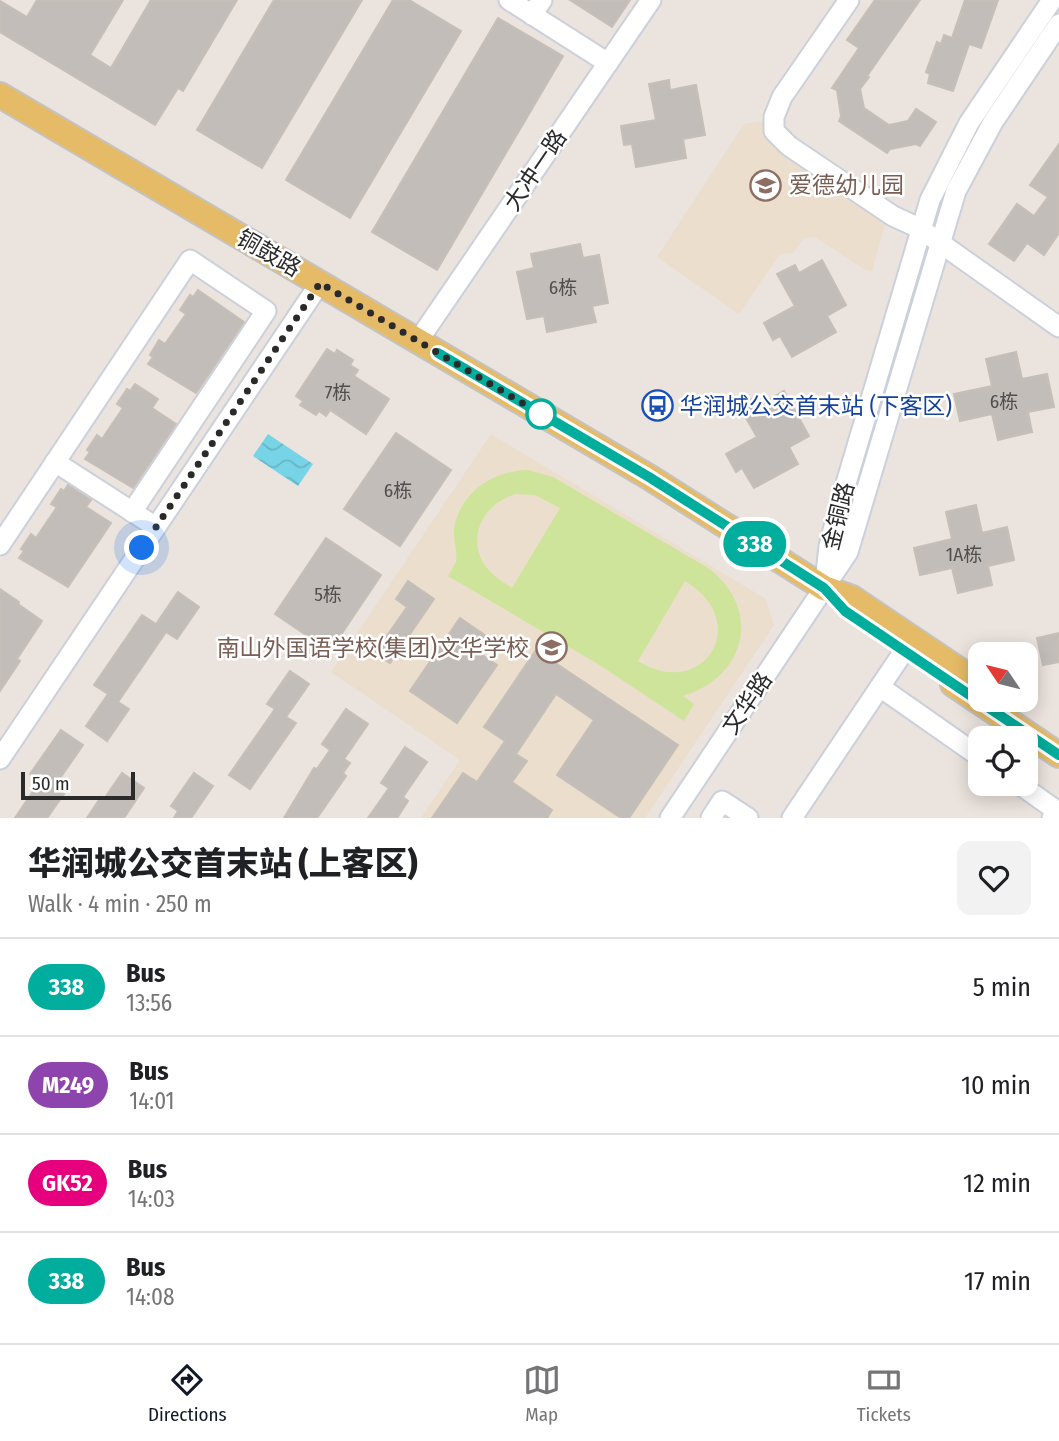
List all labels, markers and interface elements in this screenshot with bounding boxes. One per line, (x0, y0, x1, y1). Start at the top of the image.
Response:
street label: 大冲一路 (498, 124, 572, 216)
school or university icon: 爱德幼儿园 (749, 168, 783, 202)
place label: 爱德幼儿园 (789, 171, 904, 199)
street label: 铜鼓路 (232, 224, 306, 282)
house number: 6栋 (549, 276, 577, 299)
house number: 7栋 (325, 381, 351, 404)
bus stop icon: 华润城公交首末站 (下客区) (640, 389, 674, 423)
house number: 6栋 (990, 390, 1018, 413)
place label: 华润城公交首末站 (下客区) (680, 392, 952, 420)
unlabelled marker (526, 399, 556, 429)
house number: 6栋 (384, 479, 412, 502)
street label: 金铜路 (816, 479, 860, 553)
line badge: 338 (715, 521, 795, 567)
your location (124, 530, 159, 565)
text: 338 (737, 530, 773, 558)
house number: 1A栋 (946, 543, 982, 566)
house number: 5栋 (314, 583, 342, 606)
school or university icon: 南山外国语学校(集团)文华学校 (535, 631, 569, 665)
place label: 南山外国语学校(集团)文华学校 (216, 634, 529, 662)
north arrow (968, 642, 1038, 712)
map controls (968, 642, 1038, 796)
street label: 文华路 (716, 667, 778, 739)
button: locate (968, 726, 1038, 796)
scale bar (21, 769, 135, 801)
text: 50 m (32, 772, 70, 795)
button: heart (957, 841, 1031, 915)
text: 华润城公交首末站 (上客区) (28, 844, 418, 884)
text: Walk · 4 min · 250 m (28, 890, 212, 918)
text: Bus (126, 958, 165, 989)
text: 5 min (973, 972, 1031, 1003)
text: 338 (49, 973, 84, 1001)
text: 13:56 (126, 989, 172, 1017)
text: Bus (129, 1056, 169, 1087)
text: 10 min (961, 1070, 1031, 1101)
text: M249 (42, 1071, 94, 1099)
text: 14:01 (129, 1087, 175, 1115)
text: Bus (128, 1154, 167, 1185)
text: 12 min (963, 1168, 1031, 1199)
text: GK52 (42, 1169, 93, 1197)
text: 14:03 (128, 1185, 175, 1213)
text: Bus (126, 1252, 165, 1283)
text: 17 min (964, 1266, 1031, 1297)
text: 338 (49, 1267, 84, 1295)
text: 14:08 (126, 1283, 174, 1311)
tab: Directions (148, 1361, 227, 1426)
tab: Map (523, 1361, 561, 1426)
tab: Tickets (857, 1361, 911, 1426)

